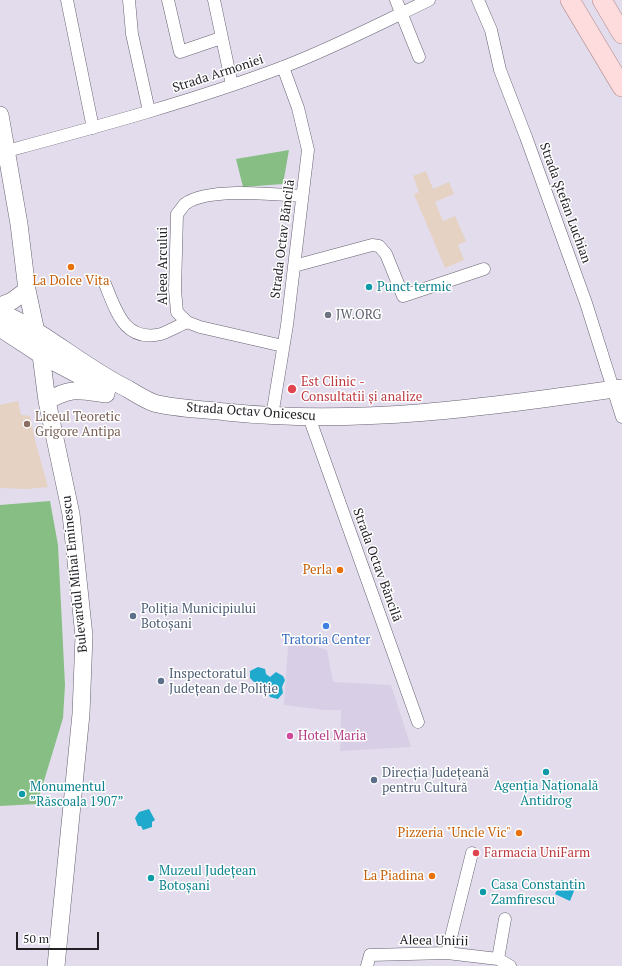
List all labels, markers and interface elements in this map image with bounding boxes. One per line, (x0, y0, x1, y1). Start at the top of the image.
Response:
street label: Strada Armoniei (171, 52, 265, 96)
street label: Strada Ștefan Luchian (536, 141, 594, 265)
street label: Strada Octav Băncilă (268, 179, 298, 299)
street label: Aleea Arcului (155, 227, 171, 305)
marker: La Dolce Vita (66, 262, 76, 272)
place label: La Dolce Vita (33, 273, 109, 289)
place label: Punct termic (377, 279, 451, 295)
marker: Punct termic (364, 282, 374, 292)
place label: JW.ORG (336, 307, 381, 323)
marker: JW.ORG (323, 310, 333, 320)
place label: Est Clinic - Consultatii și analize (301, 374, 422, 405)
marker: Est Clinic - Consultatii și analize (286, 383, 298, 395)
street label: Strada Octav Onicescu (186, 400, 316, 424)
place label: Liceul Teoretic Grigore Antipa (35, 409, 121, 440)
marker: Liceul Teoretic Grigore Antipa (22, 419, 32, 429)
street label: Bulevardul Mihai Eminescu (59, 495, 91, 653)
street label: Strada Octav Băncilă (349, 506, 405, 624)
place label: Perla (303, 562, 332, 578)
marker: Perla (335, 565, 345, 575)
place label: Poliția Municipiului Botoșani (141, 601, 256, 632)
marker: Poliția Municipiului Botoșani (128, 611, 138, 621)
marker: Tratoria Center (321, 621, 331, 631)
place label: Tratoria Center (282, 632, 370, 648)
place label: Inspectoratul Județean de Poliție (169, 666, 278, 697)
marker: Inspectoratul Județean de Poliție (156, 676, 166, 686)
place label: Hotel Maria (298, 728, 366, 744)
marker: Hotel Maria (285, 731, 295, 741)
place label: Direcția Județeană pentru Cultură (382, 765, 489, 796)
marker: Agenția Națională Antidrog (541, 767, 551, 777)
marker: Direcția Județeană pentru Cultură (369, 775, 379, 785)
place label: Agenția Națională Antidrog (494, 778, 598, 809)
place label: Monumentul ”Răscoala 1907” (30, 779, 124, 810)
marker: Monumentul ”Răscoala 1907” (17, 789, 27, 799)
place label: Pizzeria "Uncle Vic" (397, 825, 511, 841)
marker: Pizzeria "Uncle Vic" (514, 828, 524, 838)
place label: Farmacia UniFarm (484, 845, 590, 861)
marker: Farmacia UniFarm (471, 848, 481, 858)
place label: Muzeul Județean Botoșani (159, 863, 256, 894)
place label: La Piadina (363, 868, 424, 884)
marker: La Piadina (427, 871, 437, 881)
marker: Muzeul Județean Botoșani (146, 873, 156, 883)
place label: Casa Constantin Zamfirescu (491, 877, 585, 908)
marker: Casa Constantin Zamfirescu (478, 887, 488, 897)
scale bar (18, 924, 101, 950)
text: 50 m (23, 931, 49, 946)
street label: Aleea Unirii (399, 933, 469, 949)

